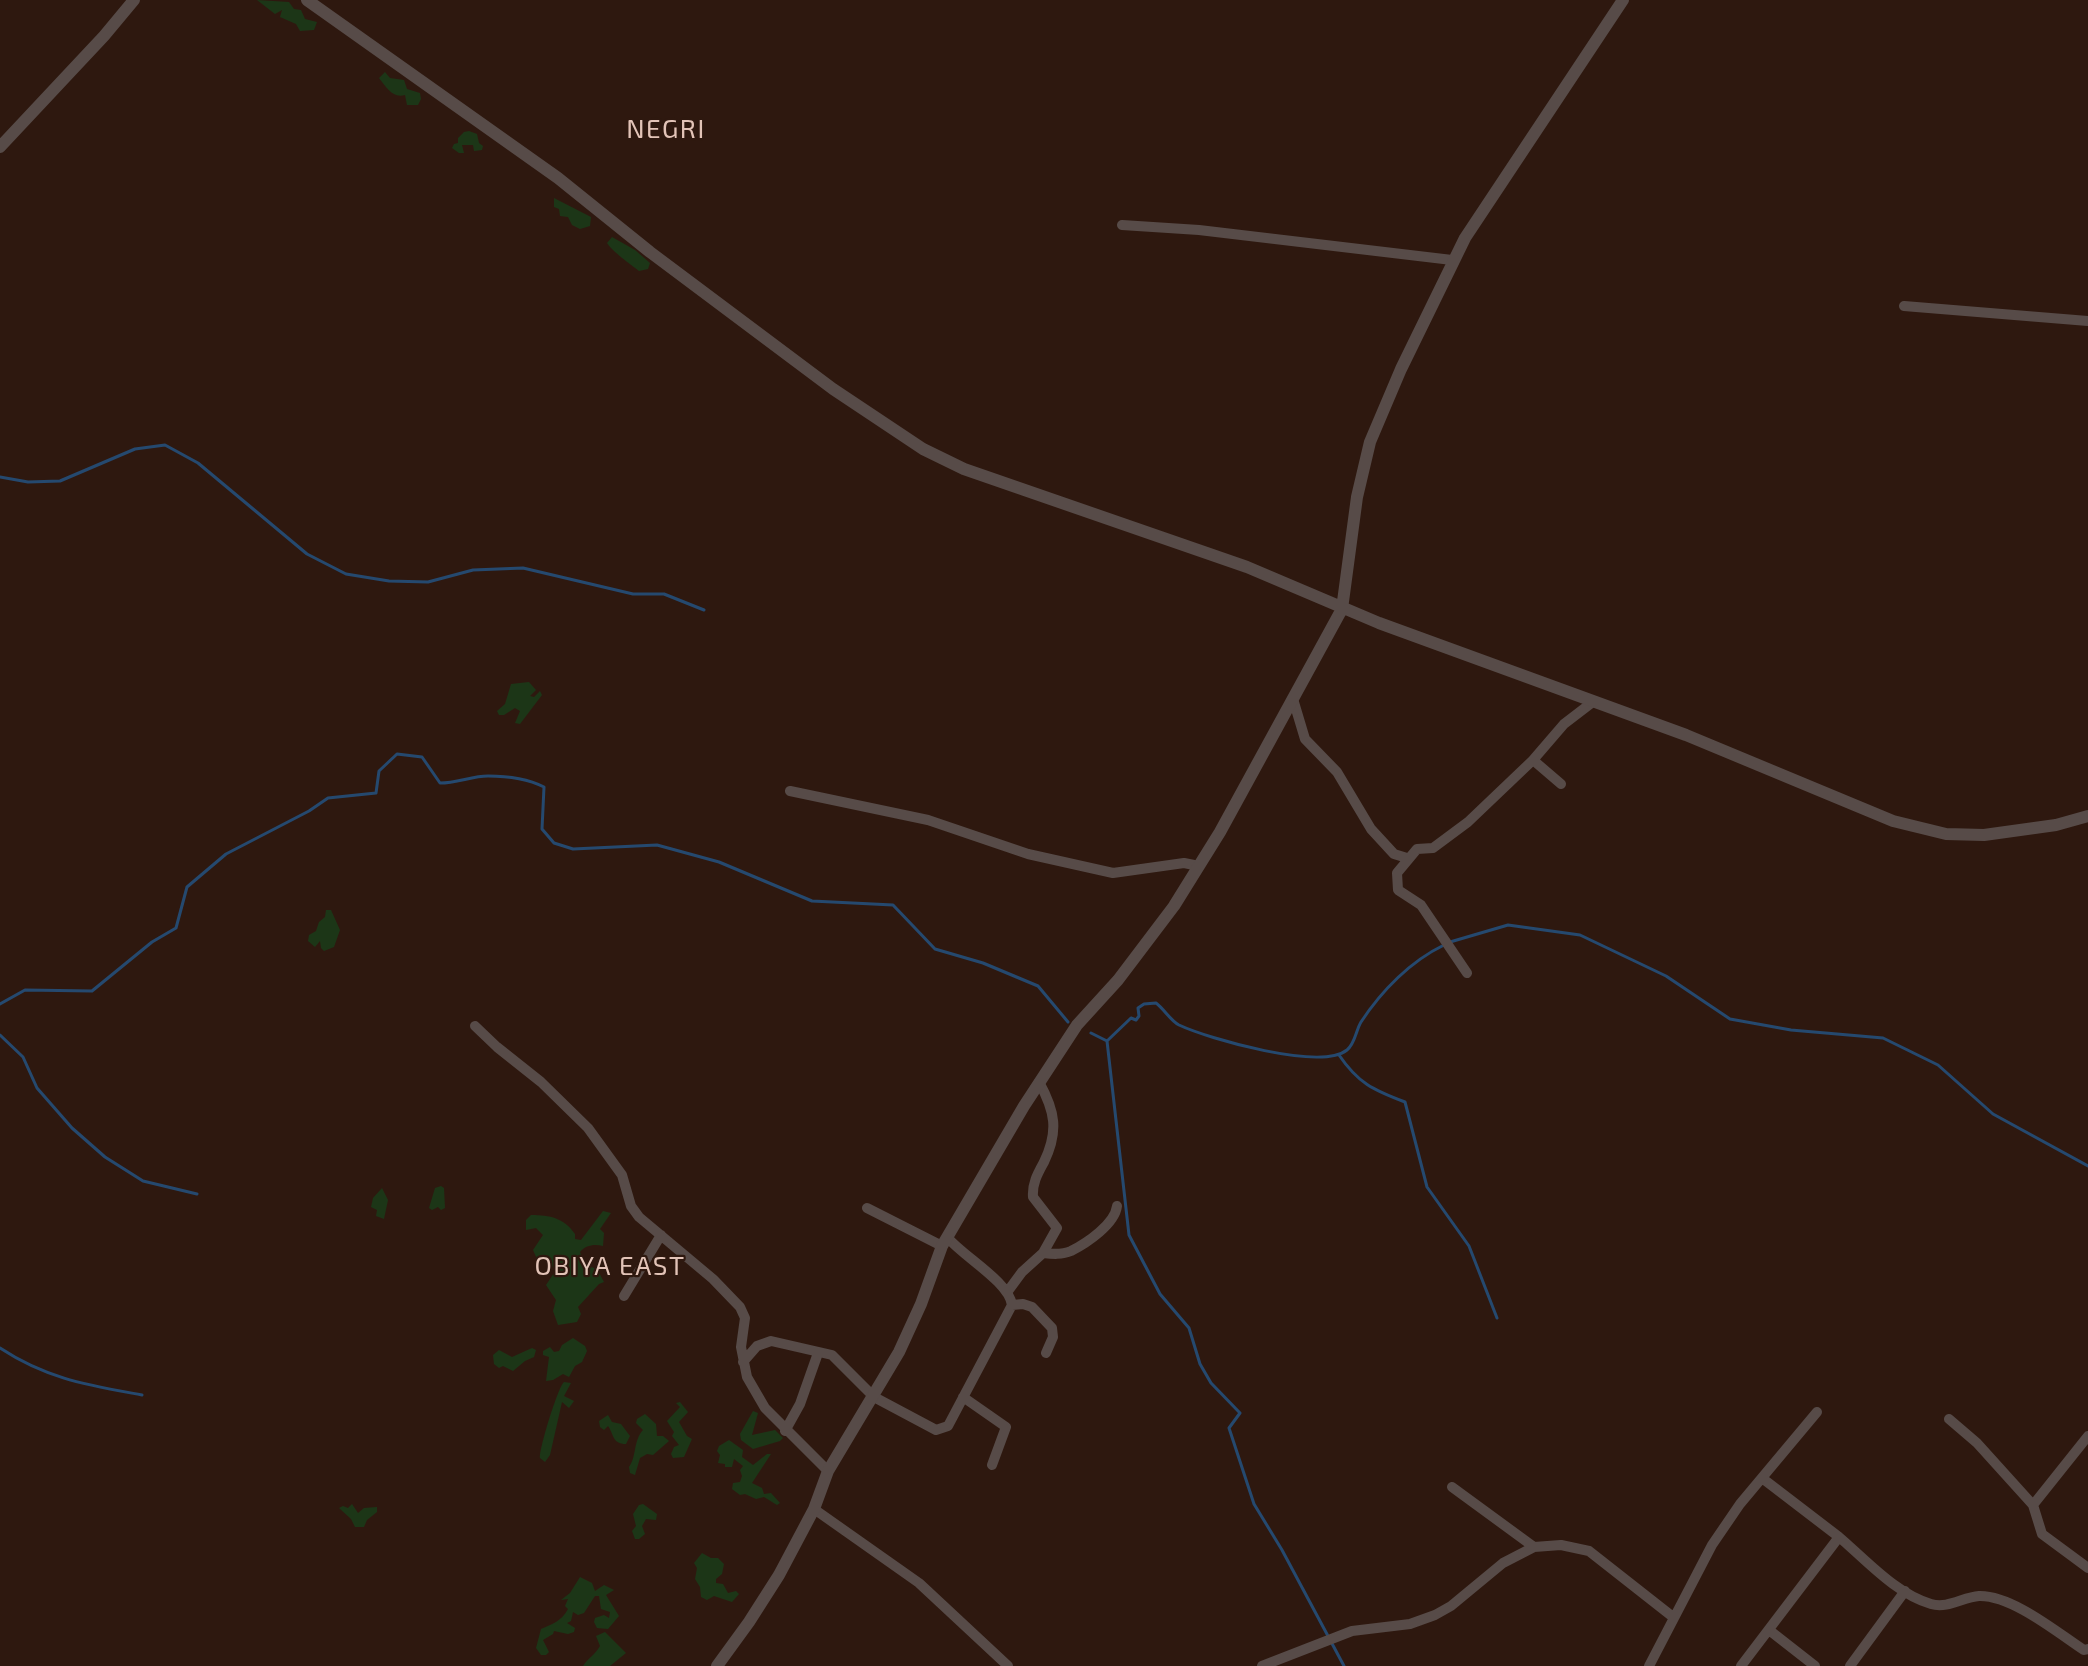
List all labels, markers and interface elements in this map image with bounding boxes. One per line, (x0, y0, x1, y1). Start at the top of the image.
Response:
district label: NEGRI (626, 113, 706, 145)
district label: OBIYA EAST (534, 1250, 686, 1282)

